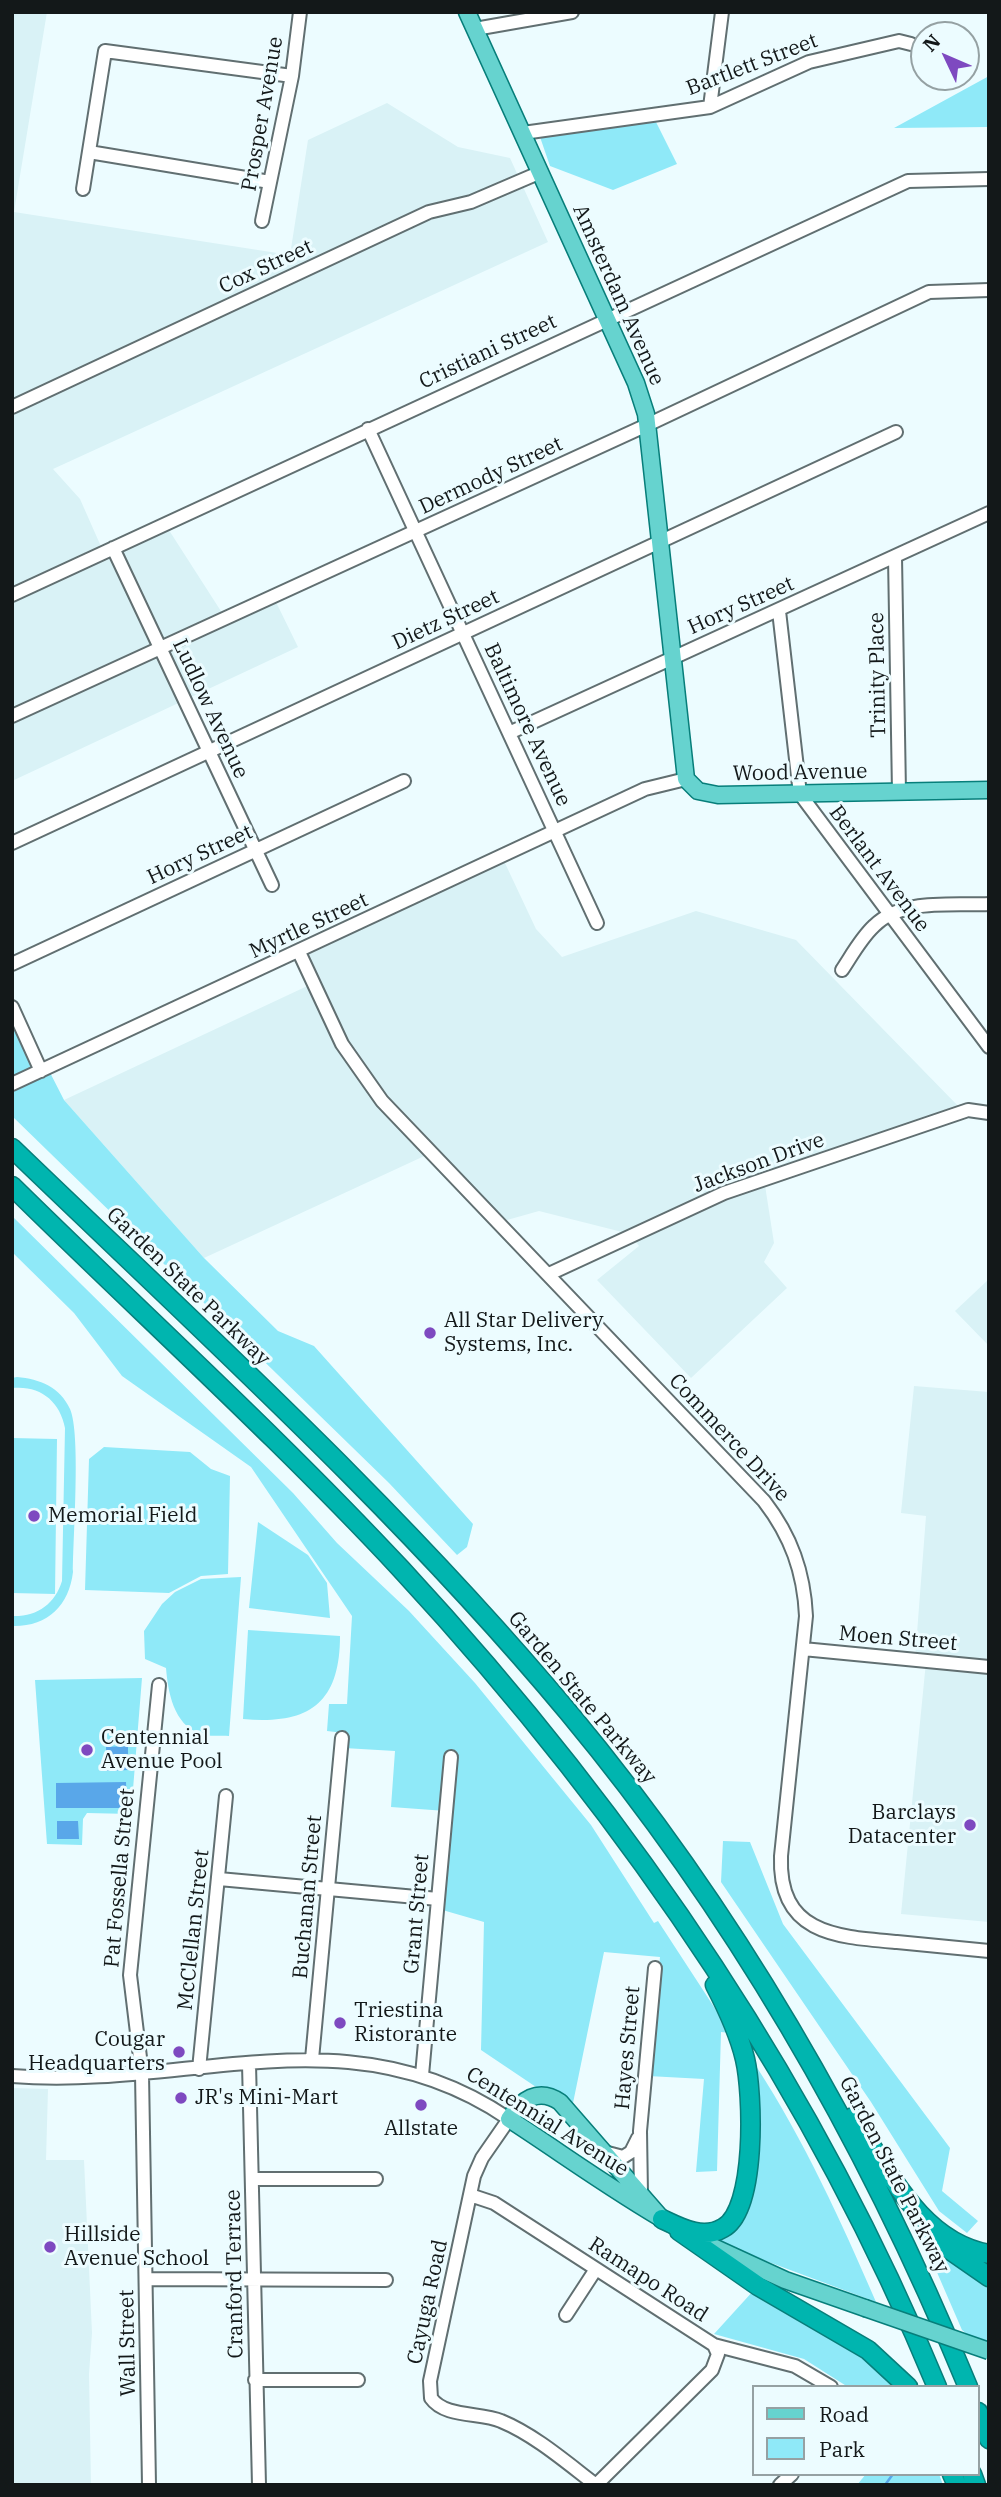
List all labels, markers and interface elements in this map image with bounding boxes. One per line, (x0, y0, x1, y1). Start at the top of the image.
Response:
north arrow (910, 21, 980, 91)
street label: Bartlett Street (683, 28, 821, 102)
text: N (917, 29, 945, 57)
street label: Prosper Avenue (237, 35, 289, 193)
street label: Amsterdam Avenue (567, 201, 669, 389)
street label: Cox Street (215, 234, 317, 300)
street label: Cristiani Street (415, 309, 561, 395)
street label: Dermody Street (415, 432, 567, 520)
street label: Hory Street (684, 571, 798, 641)
street label: Dietz Street (389, 584, 503, 656)
street label: Trinity Place (864, 612, 892, 738)
street label: Ludlow Avenue (167, 635, 253, 783)
street label: Baltimore Avenue (478, 639, 576, 811)
street label: Wood Avenue (732, 759, 868, 787)
street label: Berlant Avenue (823, 801, 935, 937)
street label: Hory Street (143, 820, 257, 890)
street label: Myrtle Street (246, 888, 372, 964)
street label: Jackson Drive (690, 1128, 828, 1198)
street label: Garden State Parkway (101, 1202, 275, 1372)
place label: All Star Delivery Systems, Inc. (444, 1308, 603, 1358)
marker: All Star Delivery Systems, Inc. (422, 1325, 438, 1341)
street label: Commerce Drive (663, 1369, 795, 1507)
place label: Memorial Field (48, 1503, 198, 1529)
marker: Memorial Field (26, 1508, 42, 1524)
street label: Garden State Parkway (502, 1607, 662, 1789)
street label: Moen Street (838, 1621, 958, 1657)
place label: Centennial Avenue Pool (101, 1725, 223, 1775)
marker: Centennial Avenue Pool (79, 1742, 95, 1758)
street label: Pat Fossella Street (100, 1787, 140, 1969)
place label: Barclays Datacenter (848, 1800, 956, 1850)
street label: Buchanan Street (288, 1814, 328, 1980)
marker: Barclays Datacenter (962, 1817, 978, 1833)
street label: McClellan Street (173, 1848, 215, 2012)
street label: Grant Street (399, 1853, 435, 1975)
street label: Hayes Street (610, 1985, 646, 2111)
place label: Triestina Ristorante (354, 1998, 457, 2048)
marker: Triestina Ristorante (332, 2015, 348, 2031)
place label: Cougar Headquarters (28, 2027, 165, 2077)
marker: Cougar Headquarters (171, 2044, 187, 2060)
street label: Centennial Avenue (461, 2062, 633, 2182)
street label: Garden State Parkway (833, 2072, 955, 2278)
place label: JR's Mini-Mart (195, 2085, 338, 2111)
marker: JR's Mini-Mart (173, 2090, 189, 2106)
marker: Allstate (413, 2097, 429, 2113)
place label: Allstate (384, 2116, 458, 2142)
street label: Cranford Terrace (221, 2189, 249, 2359)
place label: Hillside Avenue School (64, 2222, 209, 2272)
street label: Ramapo Road (584, 2232, 712, 2328)
street label: Cayuga Road (403, 2237, 453, 2367)
marker: Hillside Avenue School (42, 2239, 58, 2255)
street label: Wall Street (114, 2289, 142, 2397)
legend (752, 2385, 980, 2476)
text: Road (819, 2400, 869, 2428)
text: Park (819, 2435, 865, 2463)

